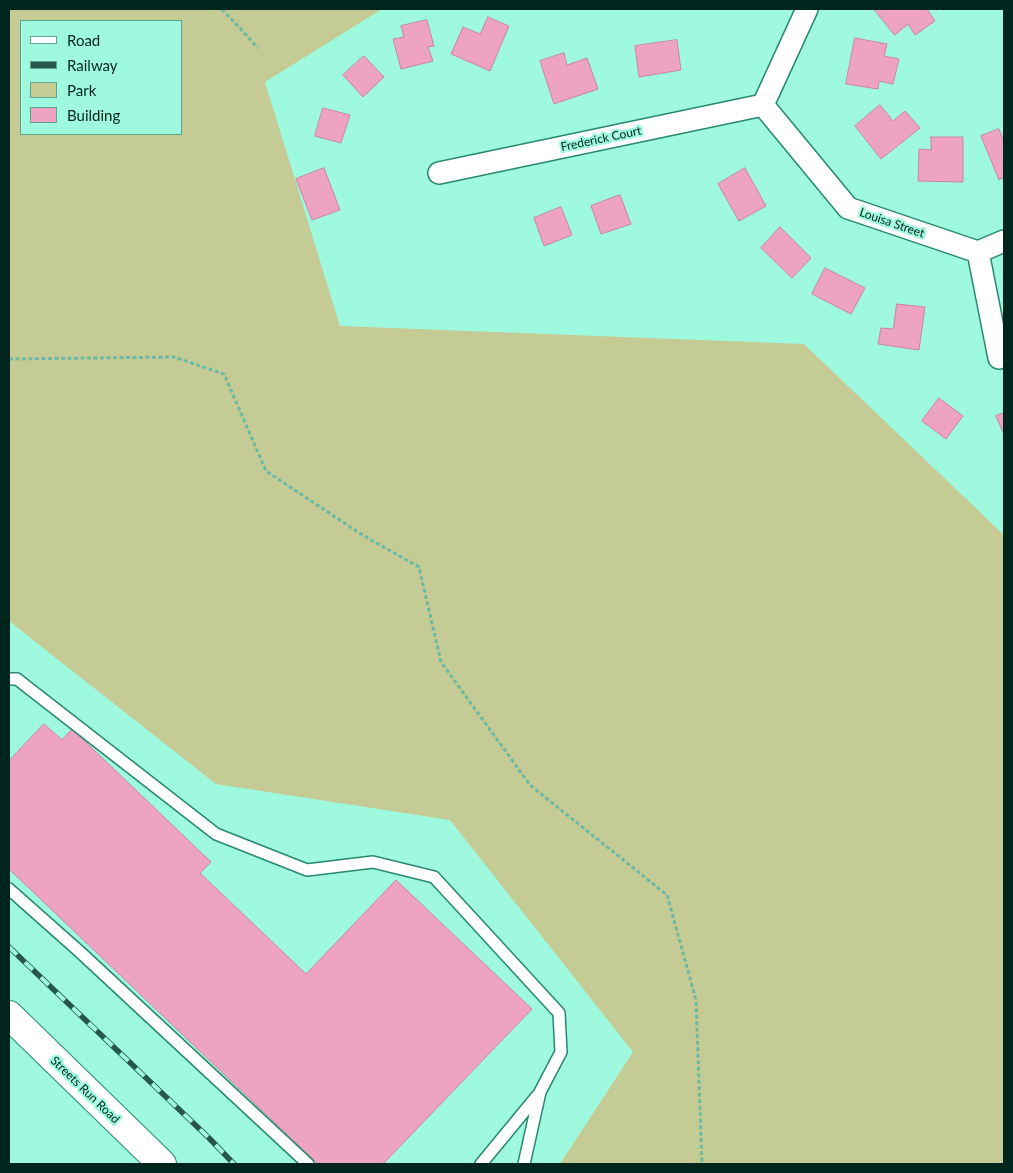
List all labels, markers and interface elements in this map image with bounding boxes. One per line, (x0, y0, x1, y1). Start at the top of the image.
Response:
legend (20, 20, 182, 135)
text: Road (67, 31, 100, 49)
text: Railway (67, 56, 118, 74)
text: Park (67, 81, 96, 99)
text: Building (67, 106, 120, 124)
street label: Frederick Court (559, 123, 643, 155)
street label: Louisa Street (858, 205, 926, 241)
street label: Streets Run Road (48, 1053, 122, 1127)

